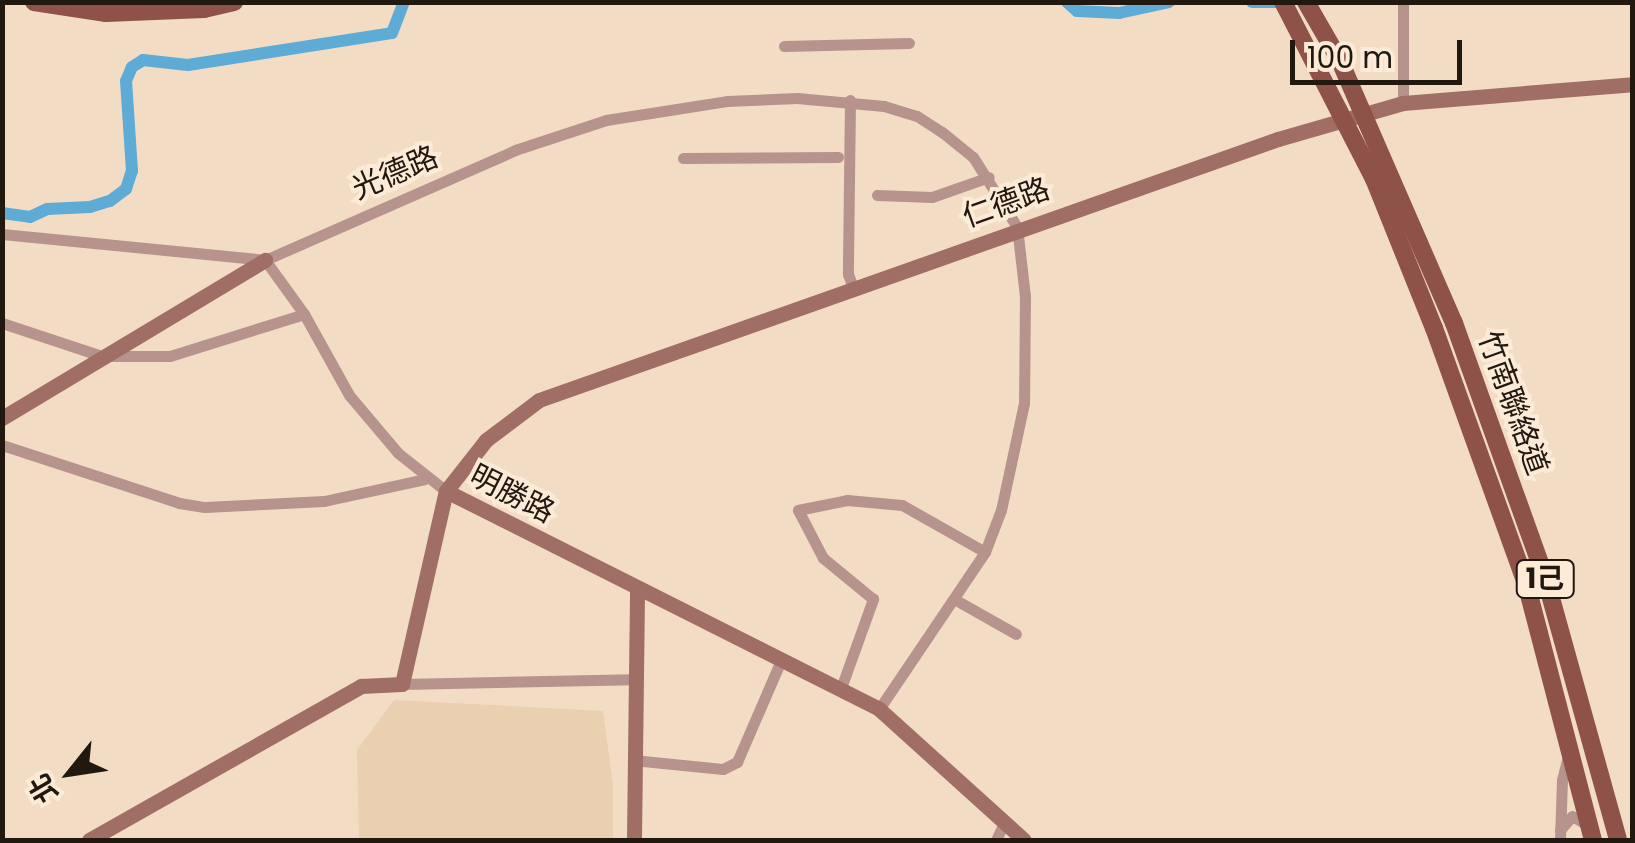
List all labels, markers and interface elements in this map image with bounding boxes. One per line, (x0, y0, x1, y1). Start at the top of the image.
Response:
scale bar (1295, 20, 1468, 82)
text: 100 m (1307, 36, 1393, 79)
street label: 光德路 (347, 139, 443, 207)
street label: 仁德路 (958, 171, 1054, 235)
street label: 竹南聯絡道 (1470, 326, 1556, 480)
street label: 明勝路 (464, 458, 560, 530)
road number: 1己 (1515, 556, 1575, 602)
north arrow (20, 723, 120, 823)
text: 北 (20, 766, 67, 810)

